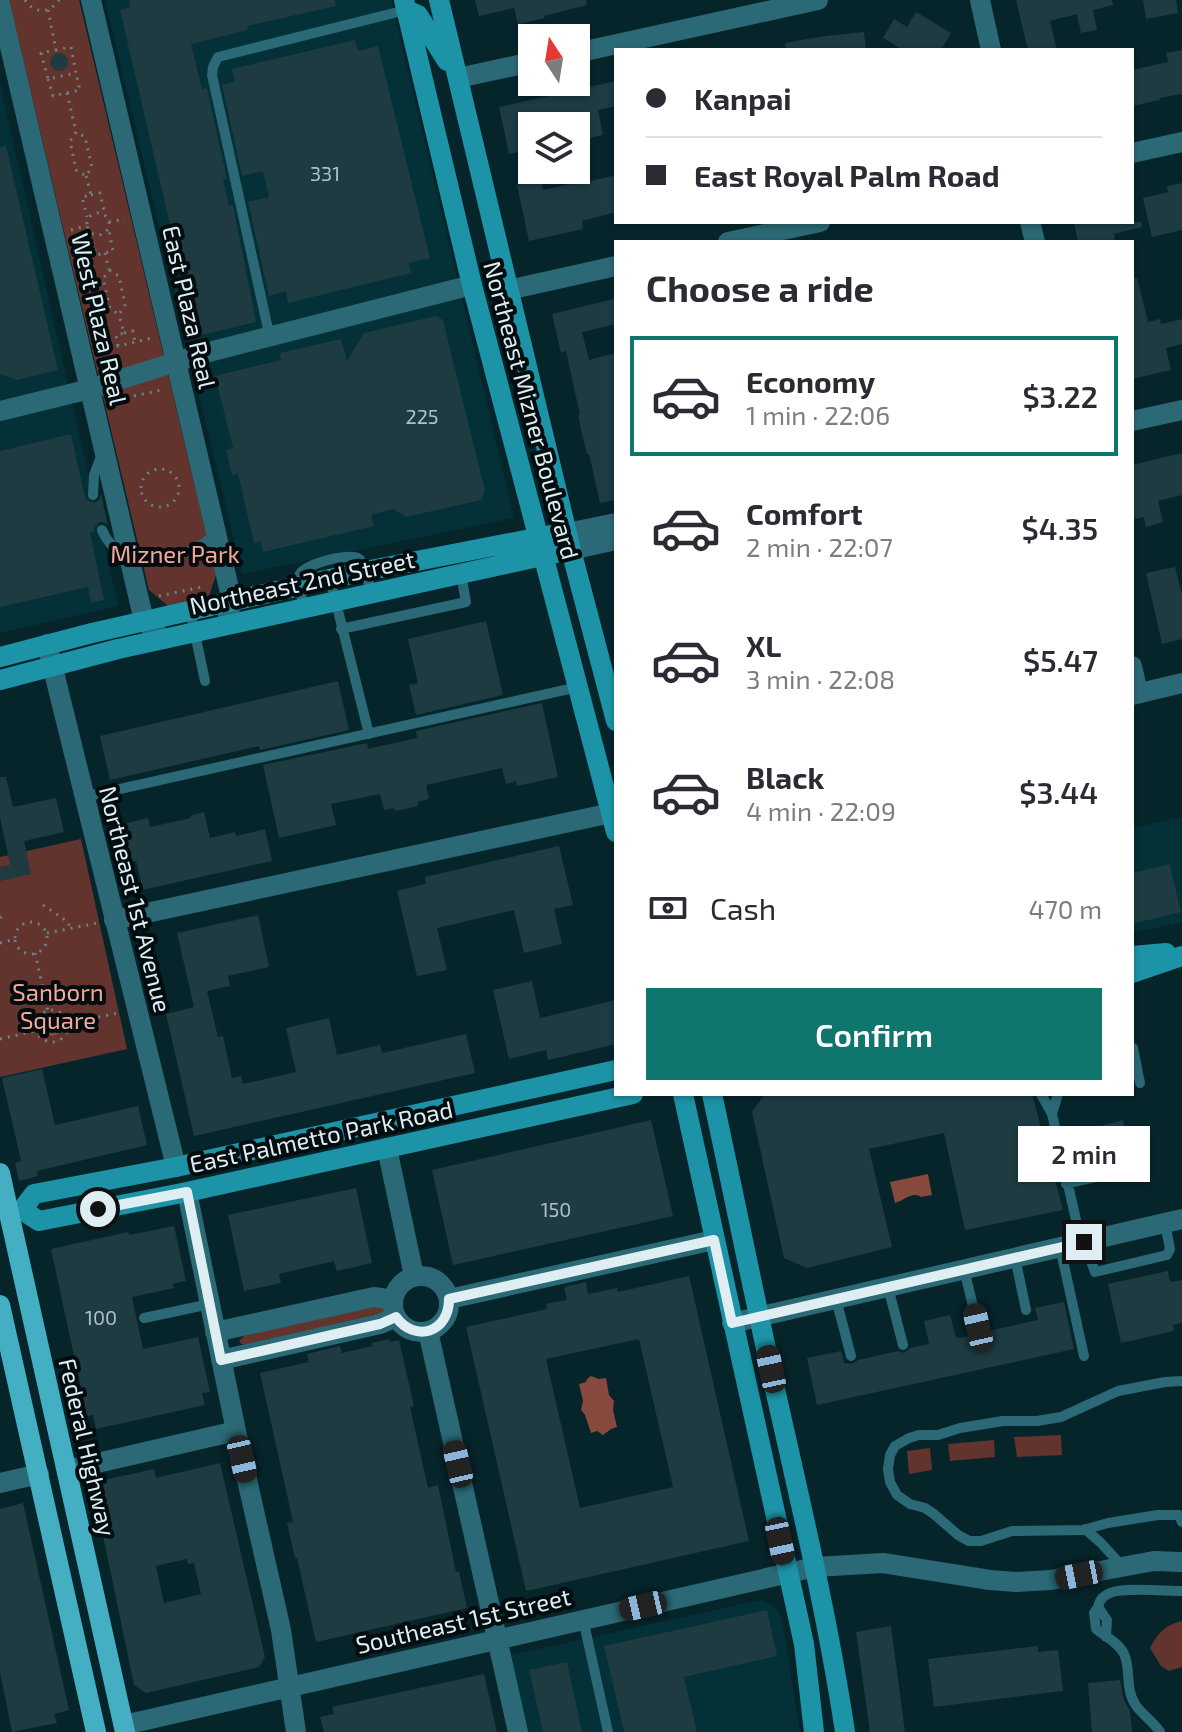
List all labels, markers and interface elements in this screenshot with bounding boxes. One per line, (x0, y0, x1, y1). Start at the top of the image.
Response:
north arrow (518, 24, 590, 96)
map controls (518, 24, 590, 184)
text: Kanpai (694, 80, 792, 116)
button: layers (518, 112, 590, 184)
text: East Royal Palm Road (694, 157, 1000, 193)
house number: 331 (310, 161, 340, 185)
street label: East Plaza Real (157, 223, 223, 391)
street label: West Plaza Real (66, 230, 134, 408)
street label: Northeast Mizner Boulevard (478, 258, 586, 562)
text: Choose a ride (646, 266, 874, 309)
icon: car (650, 360, 722, 432)
text: Economy (746, 363, 875, 399)
text: $3.22 (1022, 378, 1098, 414)
text: 1 min · 22:06 (746, 399, 890, 430)
house number: 225 (405, 404, 439, 428)
icon: car (650, 492, 722, 564)
text: Comfort (746, 495, 863, 531)
text: $4.35 (1022, 510, 1098, 546)
text: 2 min · 22:07 (746, 531, 893, 562)
park label: Mizner Park (110, 539, 240, 568)
street label: Northeast 2nd Street (187, 544, 417, 620)
icon: car (650, 624, 722, 696)
text: XL (746, 627, 781, 663)
text: $5.47 (1023, 642, 1098, 678)
text: 3 min · 22:08 (746, 663, 895, 694)
icon: car (650, 756, 722, 828)
text: Black (746, 759, 824, 795)
text: $3.44 (1019, 774, 1098, 810)
street label: Northeast 1st Avenue (94, 783, 178, 1015)
text: 4 min · 22:09 (746, 795, 896, 826)
icon: cash (646, 886, 690, 930)
text: Cash (710, 890, 776, 926)
text: 470 m (1028, 893, 1102, 924)
park label: Sanborn Square (12, 977, 104, 1034)
button: Confirm (646, 988, 1102, 1080)
street label: East Palmetto Park Road (187, 1094, 455, 1178)
callout: 2 min (1018, 1126, 1150, 1182)
text: 2 min (1051, 1138, 1117, 1169)
route start (80, 1191, 116, 1227)
house number: 150 (541, 1197, 571, 1221)
route end (1066, 1224, 1102, 1260)
car (961, 1301, 995, 1353)
house number: 100 (85, 1305, 117, 1329)
car (754, 1343, 788, 1395)
street label: Federal Highway (53, 1355, 123, 1539)
car (225, 1433, 259, 1485)
car (441, 1438, 475, 1490)
car (763, 1515, 797, 1567)
car (1053, 1559, 1105, 1591)
street label: Southeast 1st Street (353, 1581, 573, 1659)
car (617, 1589, 669, 1623)

